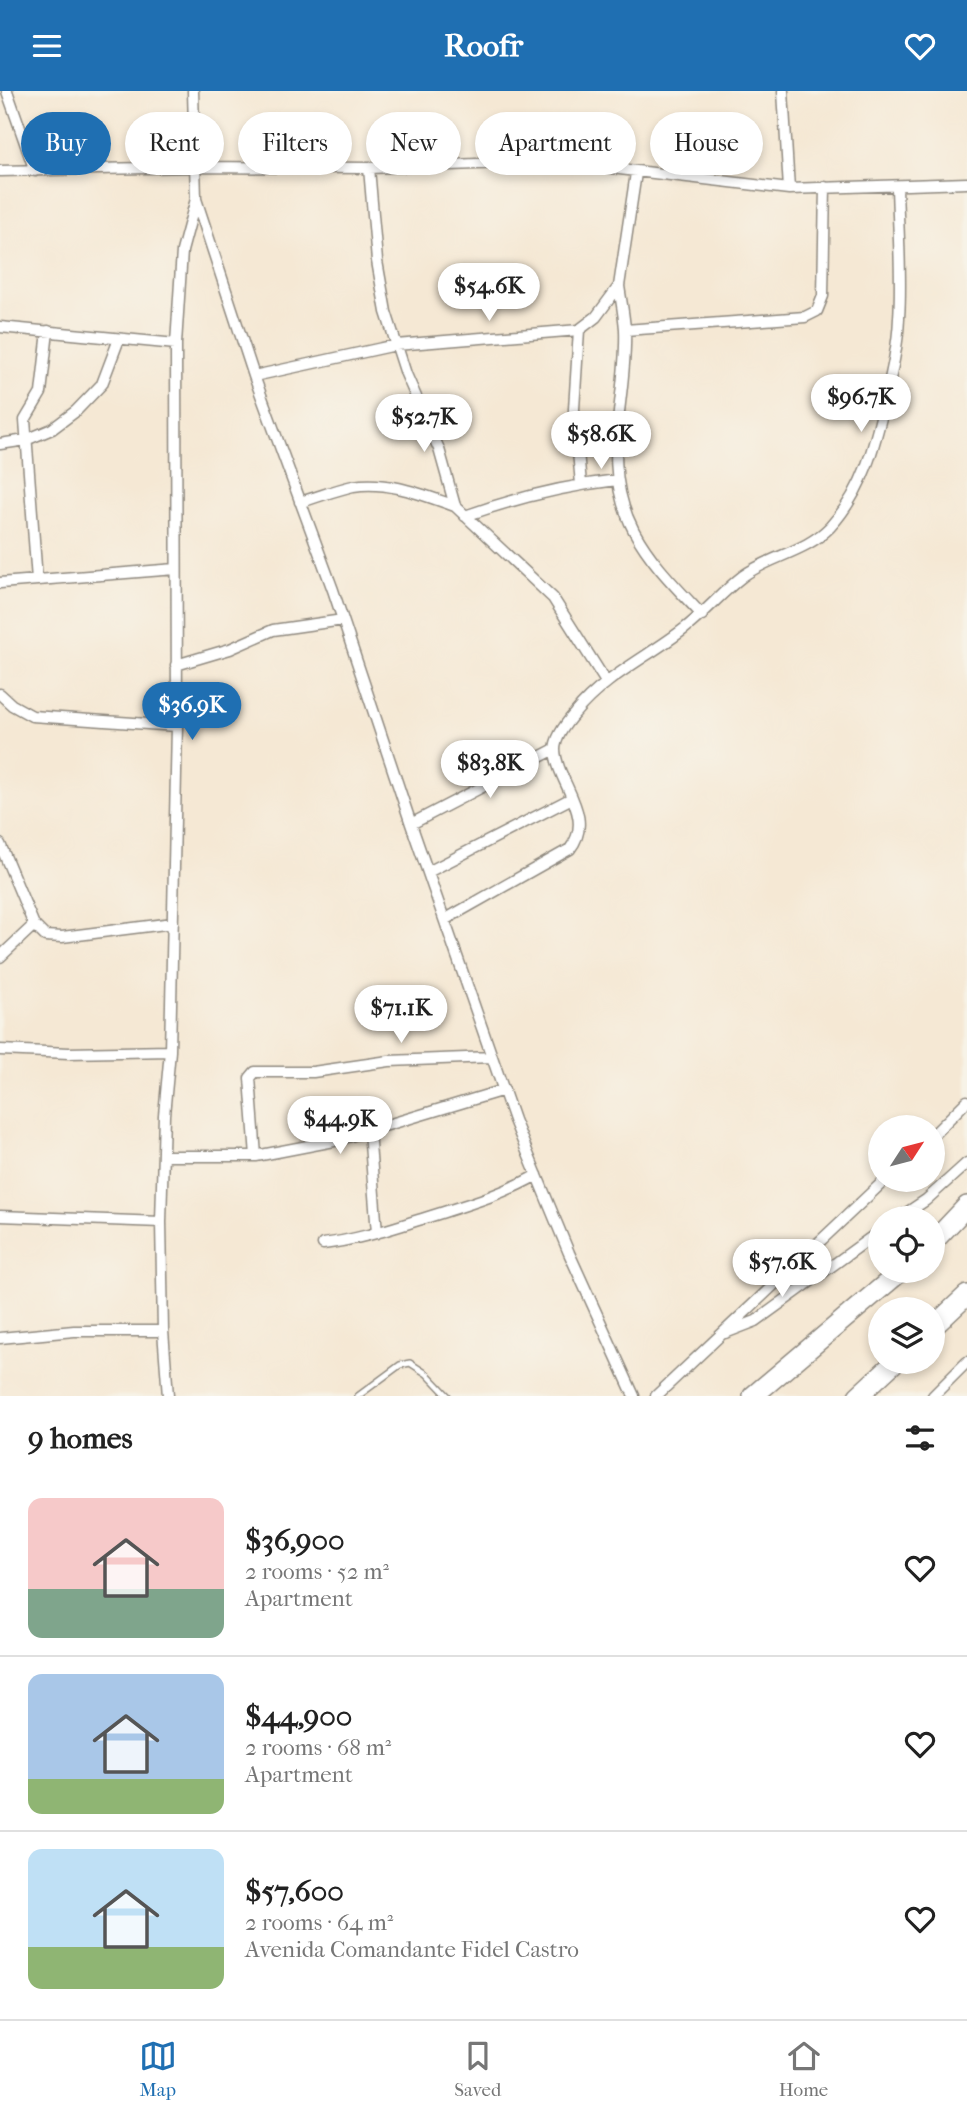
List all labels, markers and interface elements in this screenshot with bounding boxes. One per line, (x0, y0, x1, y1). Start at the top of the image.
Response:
icon: menu (28, 27, 66, 65)
text: Roofr (444, 27, 523, 64)
icon: heart (901, 27, 939, 65)
chip: Buy (21, 112, 111, 175)
chip: Rent (125, 112, 224, 175)
chip: Filters (238, 112, 352, 175)
chip: New (366, 112, 461, 175)
chip: Apartment (475, 112, 636, 175)
chip: House (650, 112, 763, 175)
pin: $54.6K (432, 264, 546, 323)
text: $54.6K (454, 272, 524, 299)
pin: $96.7K (804, 375, 918, 434)
text: $96.7K (827, 383, 895, 410)
pin: $52.7K (367, 395, 481, 454)
text: $52.7K (391, 403, 457, 430)
pin: $58.6K (544, 411, 658, 471)
text: $58.6K (567, 420, 635, 447)
pin: $36.9K (135, 683, 249, 742)
text: $36.9K (158, 691, 226, 718)
pin: $83.8K (433, 741, 547, 800)
text: $83.8K (457, 749, 523, 776)
pin: $71.1K (344, 985, 458, 1045)
text: $71.1K (370, 994, 432, 1021)
pin: $44.9K (283, 1097, 397, 1156)
text: $44.9K (303, 1105, 377, 1132)
north arrow (868, 1115, 945, 1192)
map controls (868, 1115, 945, 1374)
button: locate (868, 1206, 945, 1283)
pin: $57.6K (725, 1239, 839, 1299)
text: $57.6K (749, 1248, 815, 1275)
button: layers (868, 1297, 945, 1374)
icon: filters (901, 1419, 939, 1457)
text: 9 homes (28, 1421, 133, 1456)
text: $36,900 (245, 1523, 345, 1558)
icon: home (84, 1526, 168, 1610)
icon: heart (901, 1549, 939, 1587)
text: 2 rooms · 52 m² (245, 1558, 389, 1585)
text: Apartment (245, 1585, 353, 1612)
text: $44,900 (245, 1699, 352, 1734)
icon: home (84, 1702, 168, 1786)
icon: heart (901, 1725, 939, 1763)
text: 2 rooms · 68 m² (245, 1734, 391, 1761)
text: Apartment (245, 1761, 353, 1788)
text: $57,600 (245, 1874, 344, 1909)
icon: home (84, 1877, 168, 1961)
icon: heart (901, 1900, 939, 1938)
text: 2 rooms · 64 m² (245, 1909, 393, 1936)
text: Avenida Comandante Fidel Castro (245, 1936, 579, 1963)
tab: Map (139, 2037, 177, 2101)
tab: Saved (454, 2037, 501, 2101)
tab: Home (779, 2037, 828, 2101)

